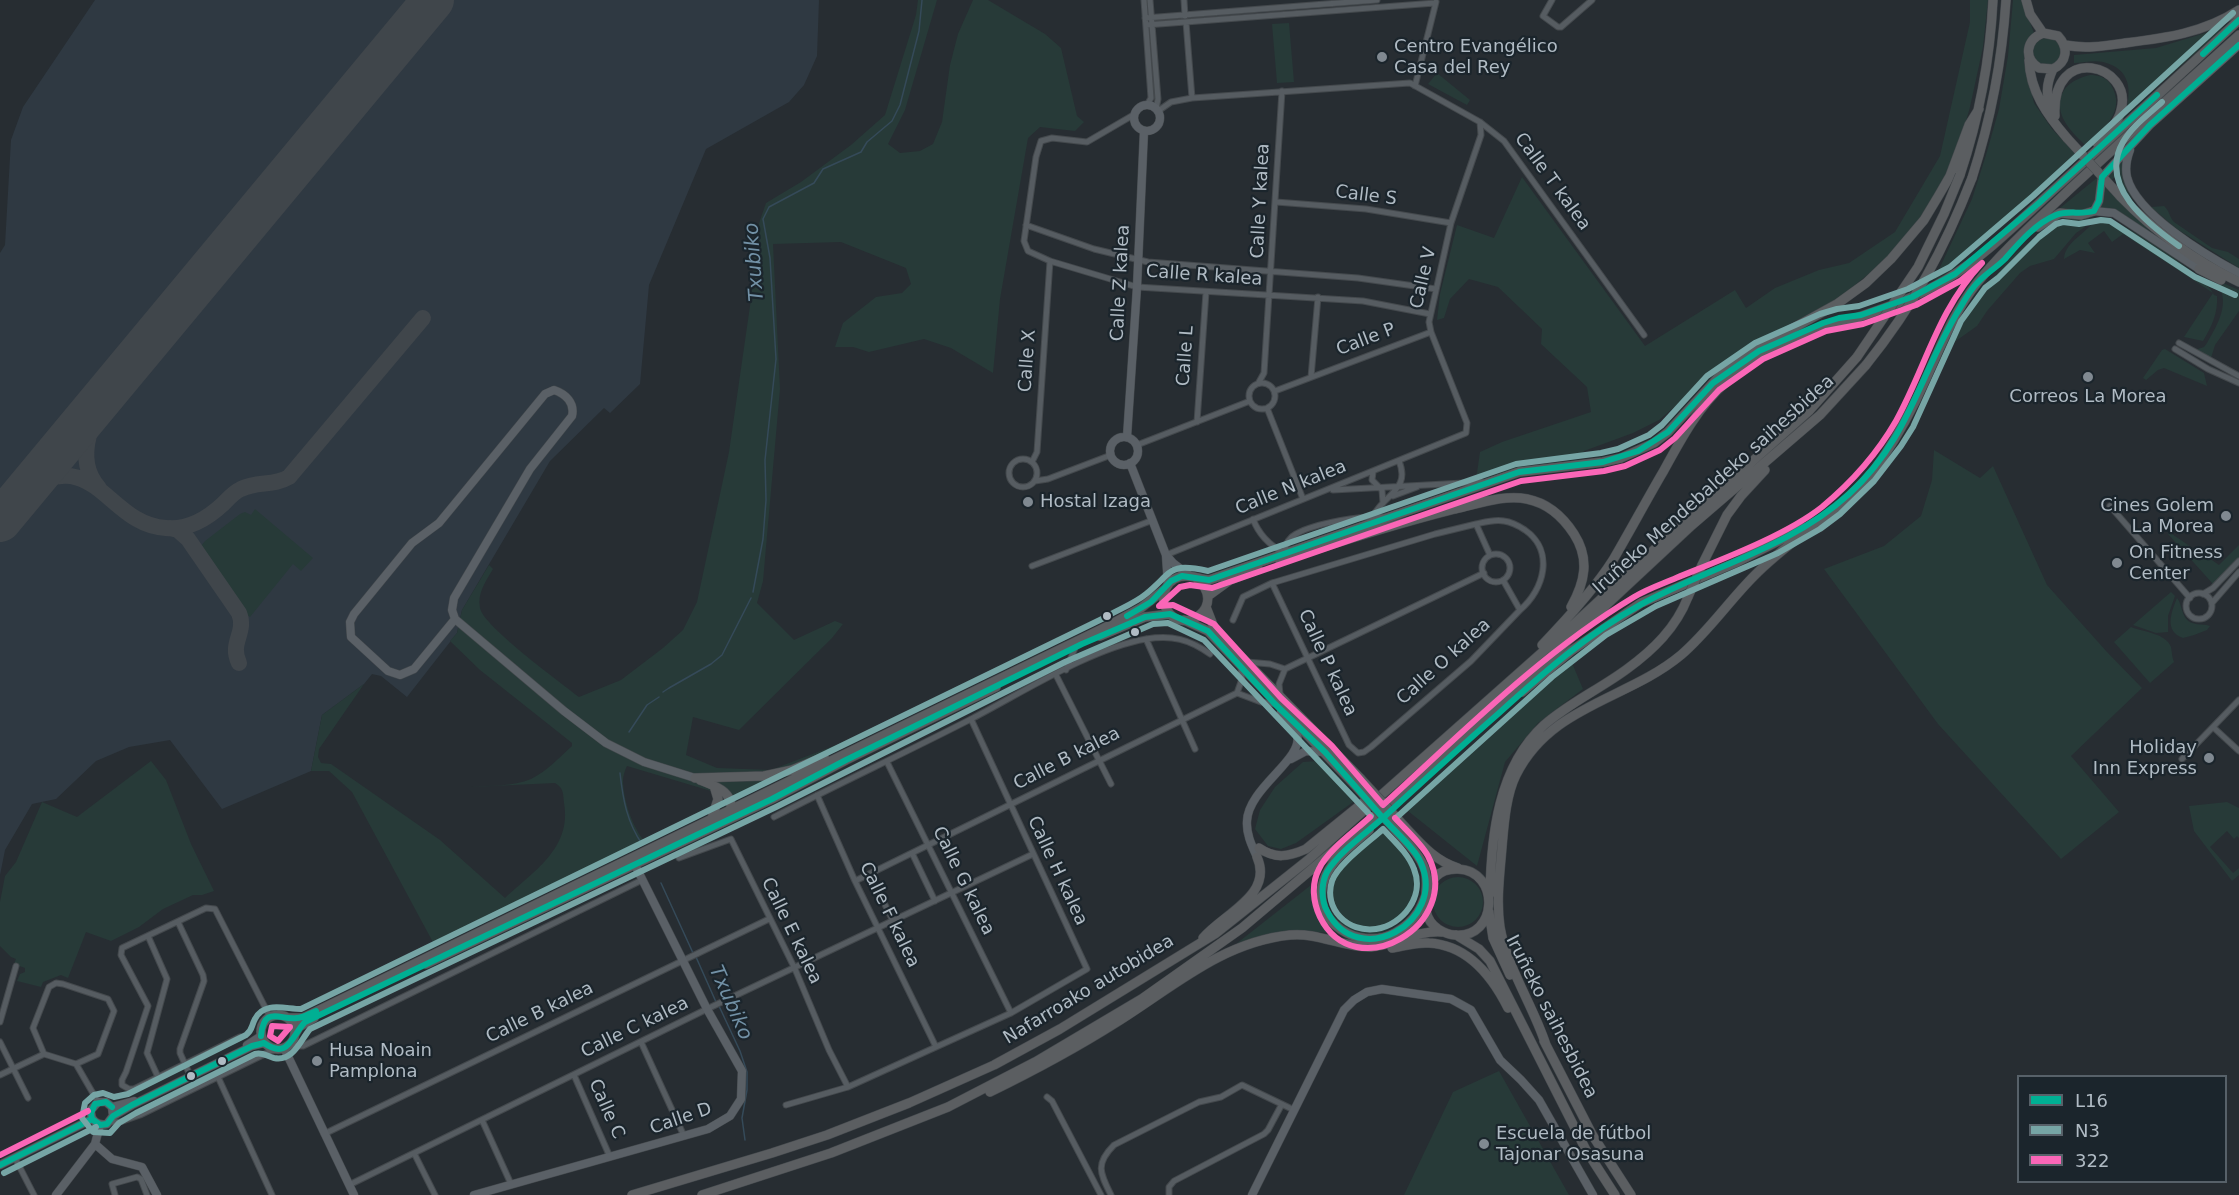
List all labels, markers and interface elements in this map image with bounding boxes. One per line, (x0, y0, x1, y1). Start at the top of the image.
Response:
place label: Centro Evangélico Casa del Rey (1394, 36, 1558, 78)
marker: Centro Evangélico Casa del Rey (1375, 50, 1389, 64)
street label: Calle T kalea (1509, 129, 1595, 235)
street label: Calle Y kalea (1247, 143, 1275, 259)
street label: Calle S (1334, 182, 1398, 210)
water label: Txubiko (740, 222, 770, 302)
street label: Calle Z kalea (1107, 224, 1135, 342)
street label: Calle V (1406, 245, 1442, 311)
street label: Calle R kalea (1145, 261, 1263, 291)
street label: Calle P (1334, 319, 1398, 361)
street label: Calle L (1173, 325, 1199, 387)
street label: Calle X (1015, 329, 1041, 393)
marker: Correos La Morea (2081, 370, 2095, 384)
street label: Iruñeko Mendebaldeko saihesbidea (1589, 371, 1839, 599)
place label: Correos La Morea (2009, 386, 2167, 408)
street label: Calle N kalea (1232, 456, 1350, 520)
place label: Hostal Izaga (1040, 491, 1151, 513)
marker: Hostal Izaga (1021, 495, 1035, 509)
place label: Cines Golem La Morea (2100, 495, 2214, 538)
marker: Cines Golem La Morea (2219, 509, 2233, 523)
place label: On Fitness Center (2129, 542, 2223, 584)
marker: On Fitness Center (2110, 556, 2124, 570)
street label: Calle P kalea (1293, 606, 1361, 720)
unlabelled marker (1101, 610, 1113, 622)
street label: Calle O kalea (1393, 614, 1495, 710)
unlabelled marker (1129, 626, 1141, 638)
street label: Calle B kalea (1010, 723, 1124, 795)
place label: Holiday Inn Express (2093, 737, 2197, 780)
marker: Holiday Inn Express (2202, 751, 2216, 765)
street label: Calle H kalea (1022, 813, 1092, 929)
street label: Calle G kalea (927, 823, 999, 939)
street label: Calle F kalea (854, 859, 924, 971)
street label: Calle E kalea (756, 874, 826, 988)
street label: Nafarroako autobidea (1000, 931, 1178, 1049)
street label: Iruñeko saihesbidea (1500, 932, 1602, 1102)
water label: Txubiko (703, 962, 757, 1044)
street label: Calle B kalea (483, 978, 597, 1048)
street label: Calle C kalea (578, 993, 692, 1063)
place label: Husa Noain Pamplona (329, 1040, 432, 1082)
marker: Husa Noain Pamplona (310, 1054, 324, 1068)
unlabelled marker (216, 1055, 228, 1067)
unlabelled marker (185, 1070, 197, 1082)
legend (2017, 1075, 2227, 1183)
street label: Calle C (583, 1076, 629, 1142)
text: L16 (2075, 1090, 2108, 1111)
street label: Calle D (647, 1098, 715, 1140)
text: N3 (2075, 1120, 2100, 1141)
place label: Escuela de fútbol Tajonar Osasuna (1496, 1123, 1651, 1166)
marker: Escuela de fútbol Tajonar Osasuna (1477, 1137, 1491, 1151)
text: 322 (2075, 1150, 2109, 1171)

